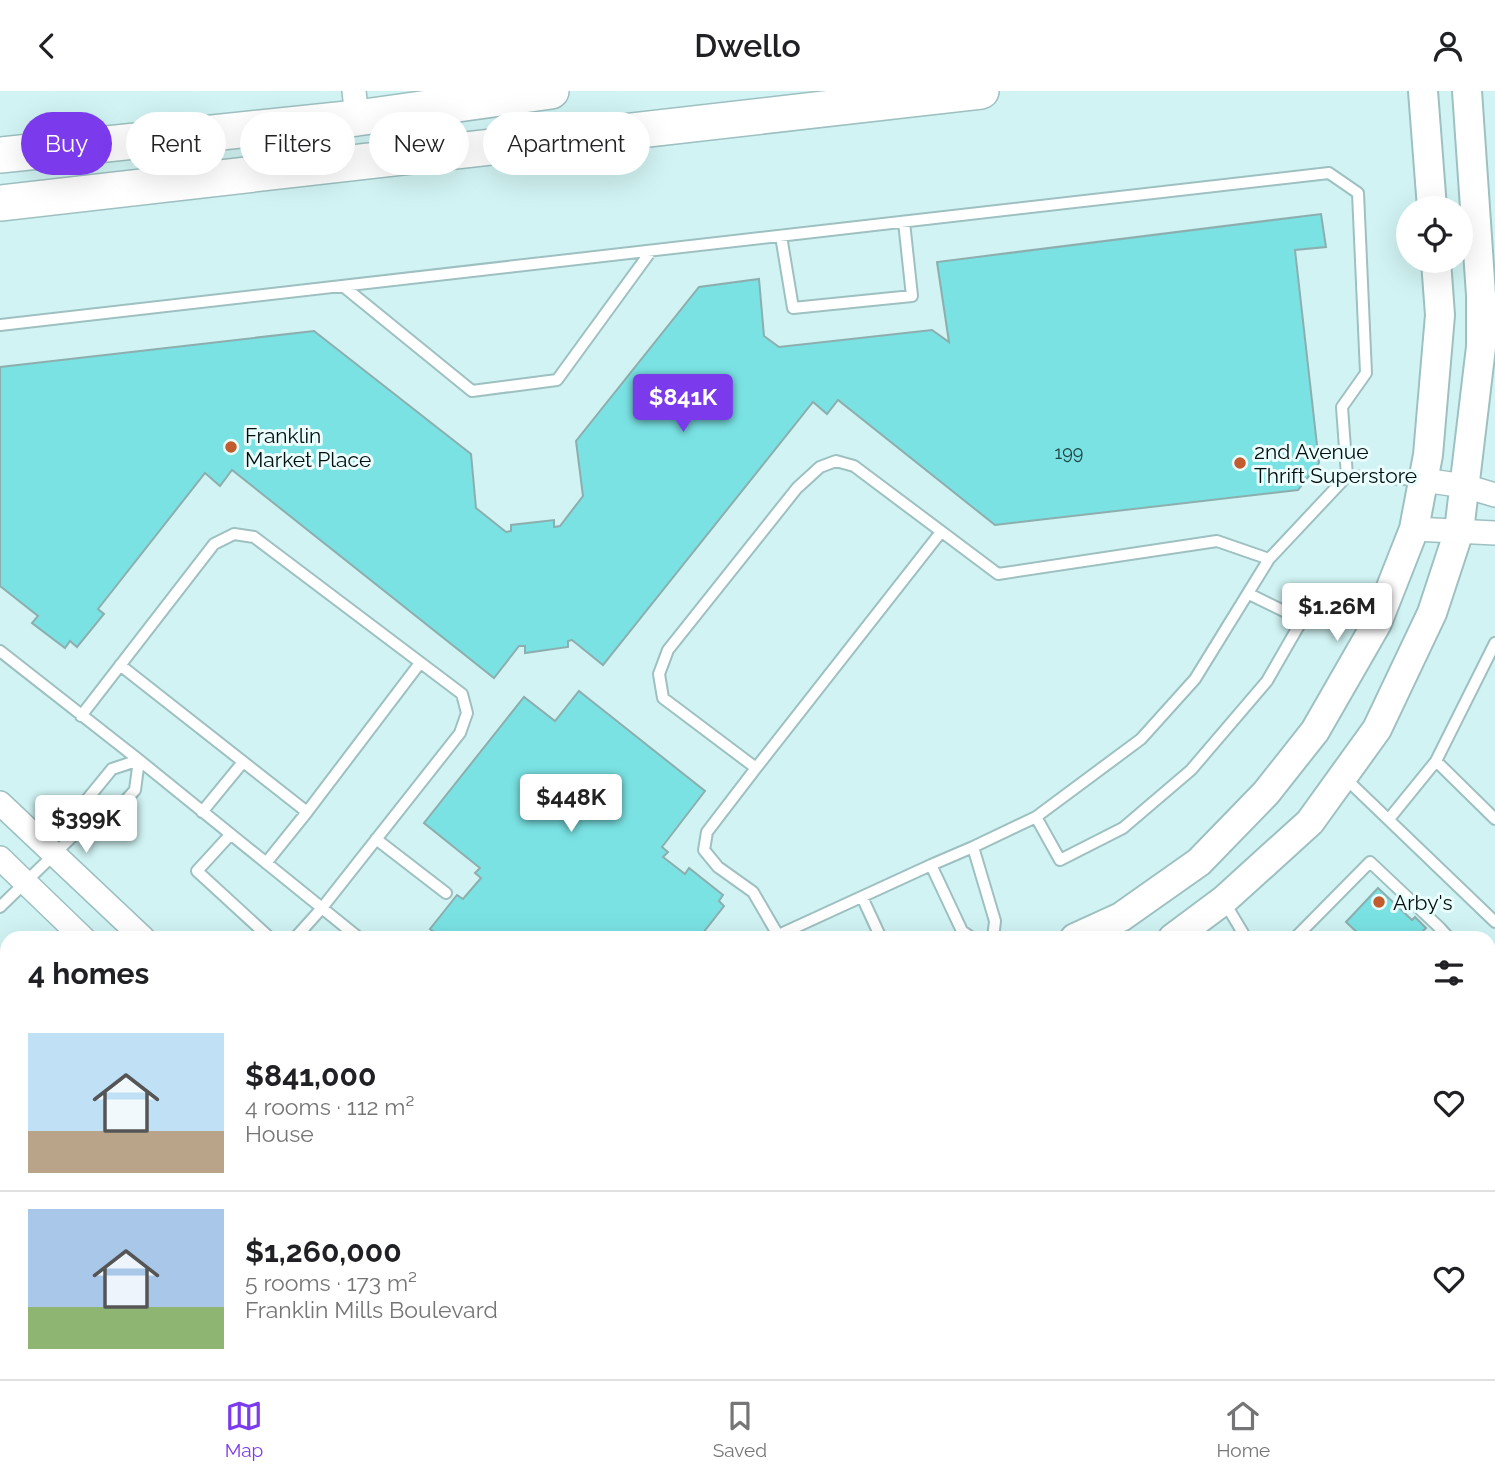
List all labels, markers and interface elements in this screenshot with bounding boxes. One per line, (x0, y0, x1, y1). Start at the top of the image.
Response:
icon: back (28, 27, 66, 65)
text: Dwello (694, 27, 801, 64)
icon: person (1429, 27, 1467, 65)
chip: Buy (21, 112, 112, 175)
chip: Rent (126, 112, 226, 175)
chip: Filters (240, 112, 355, 175)
chip: New (369, 112, 469, 175)
chip: Apartment (483, 112, 650, 175)
map controls (1396, 196, 1473, 273)
button: locate (1396, 196, 1473, 273)
pin: $841K (634, 375, 732, 434)
text: $841K (649, 383, 717, 410)
place label: Franklin Market Place (245, 423, 371, 472)
marker: Franklin Market Place (223, 439, 239, 455)
place label: 2nd Avenue Thrift Superstore (1254, 439, 1417, 488)
house number: 199 (1055, 442, 1083, 463)
marker: 2nd Avenue Thrift Superstore (1232, 455, 1248, 471)
pin: $1.26M (1280, 583, 1394, 643)
text: $1.26M (1298, 592, 1376, 619)
pin: $448K (522, 775, 620, 834)
text: $448K (536, 783, 606, 810)
pin: $399K (37, 795, 135, 855)
text: $399K (51, 804, 121, 831)
place label: Arby's (1393, 890, 1453, 915)
marker: Arby's (1371, 894, 1387, 910)
icon: filters (1430, 954, 1468, 992)
text: 4 homes (28, 956, 149, 991)
text: $841,000 (245, 1058, 376, 1093)
icon: home (84, 1061, 168, 1145)
icon: heart (1430, 1084, 1468, 1122)
text: 4 rooms · 112 m² (245, 1093, 414, 1120)
text: House (245, 1120, 314, 1147)
text: $1,260,000 (245, 1234, 402, 1269)
icon: home (84, 1237, 168, 1321)
icon: heart (1430, 1260, 1468, 1298)
text: 5 rooms · 173 m² (245, 1269, 417, 1296)
text: Franklin Mills Boulevard (245, 1296, 498, 1323)
tab: Map (225, 1397, 263, 1461)
tab: Saved (713, 1397, 767, 1461)
tab: Home (1216, 1397, 1270, 1461)

